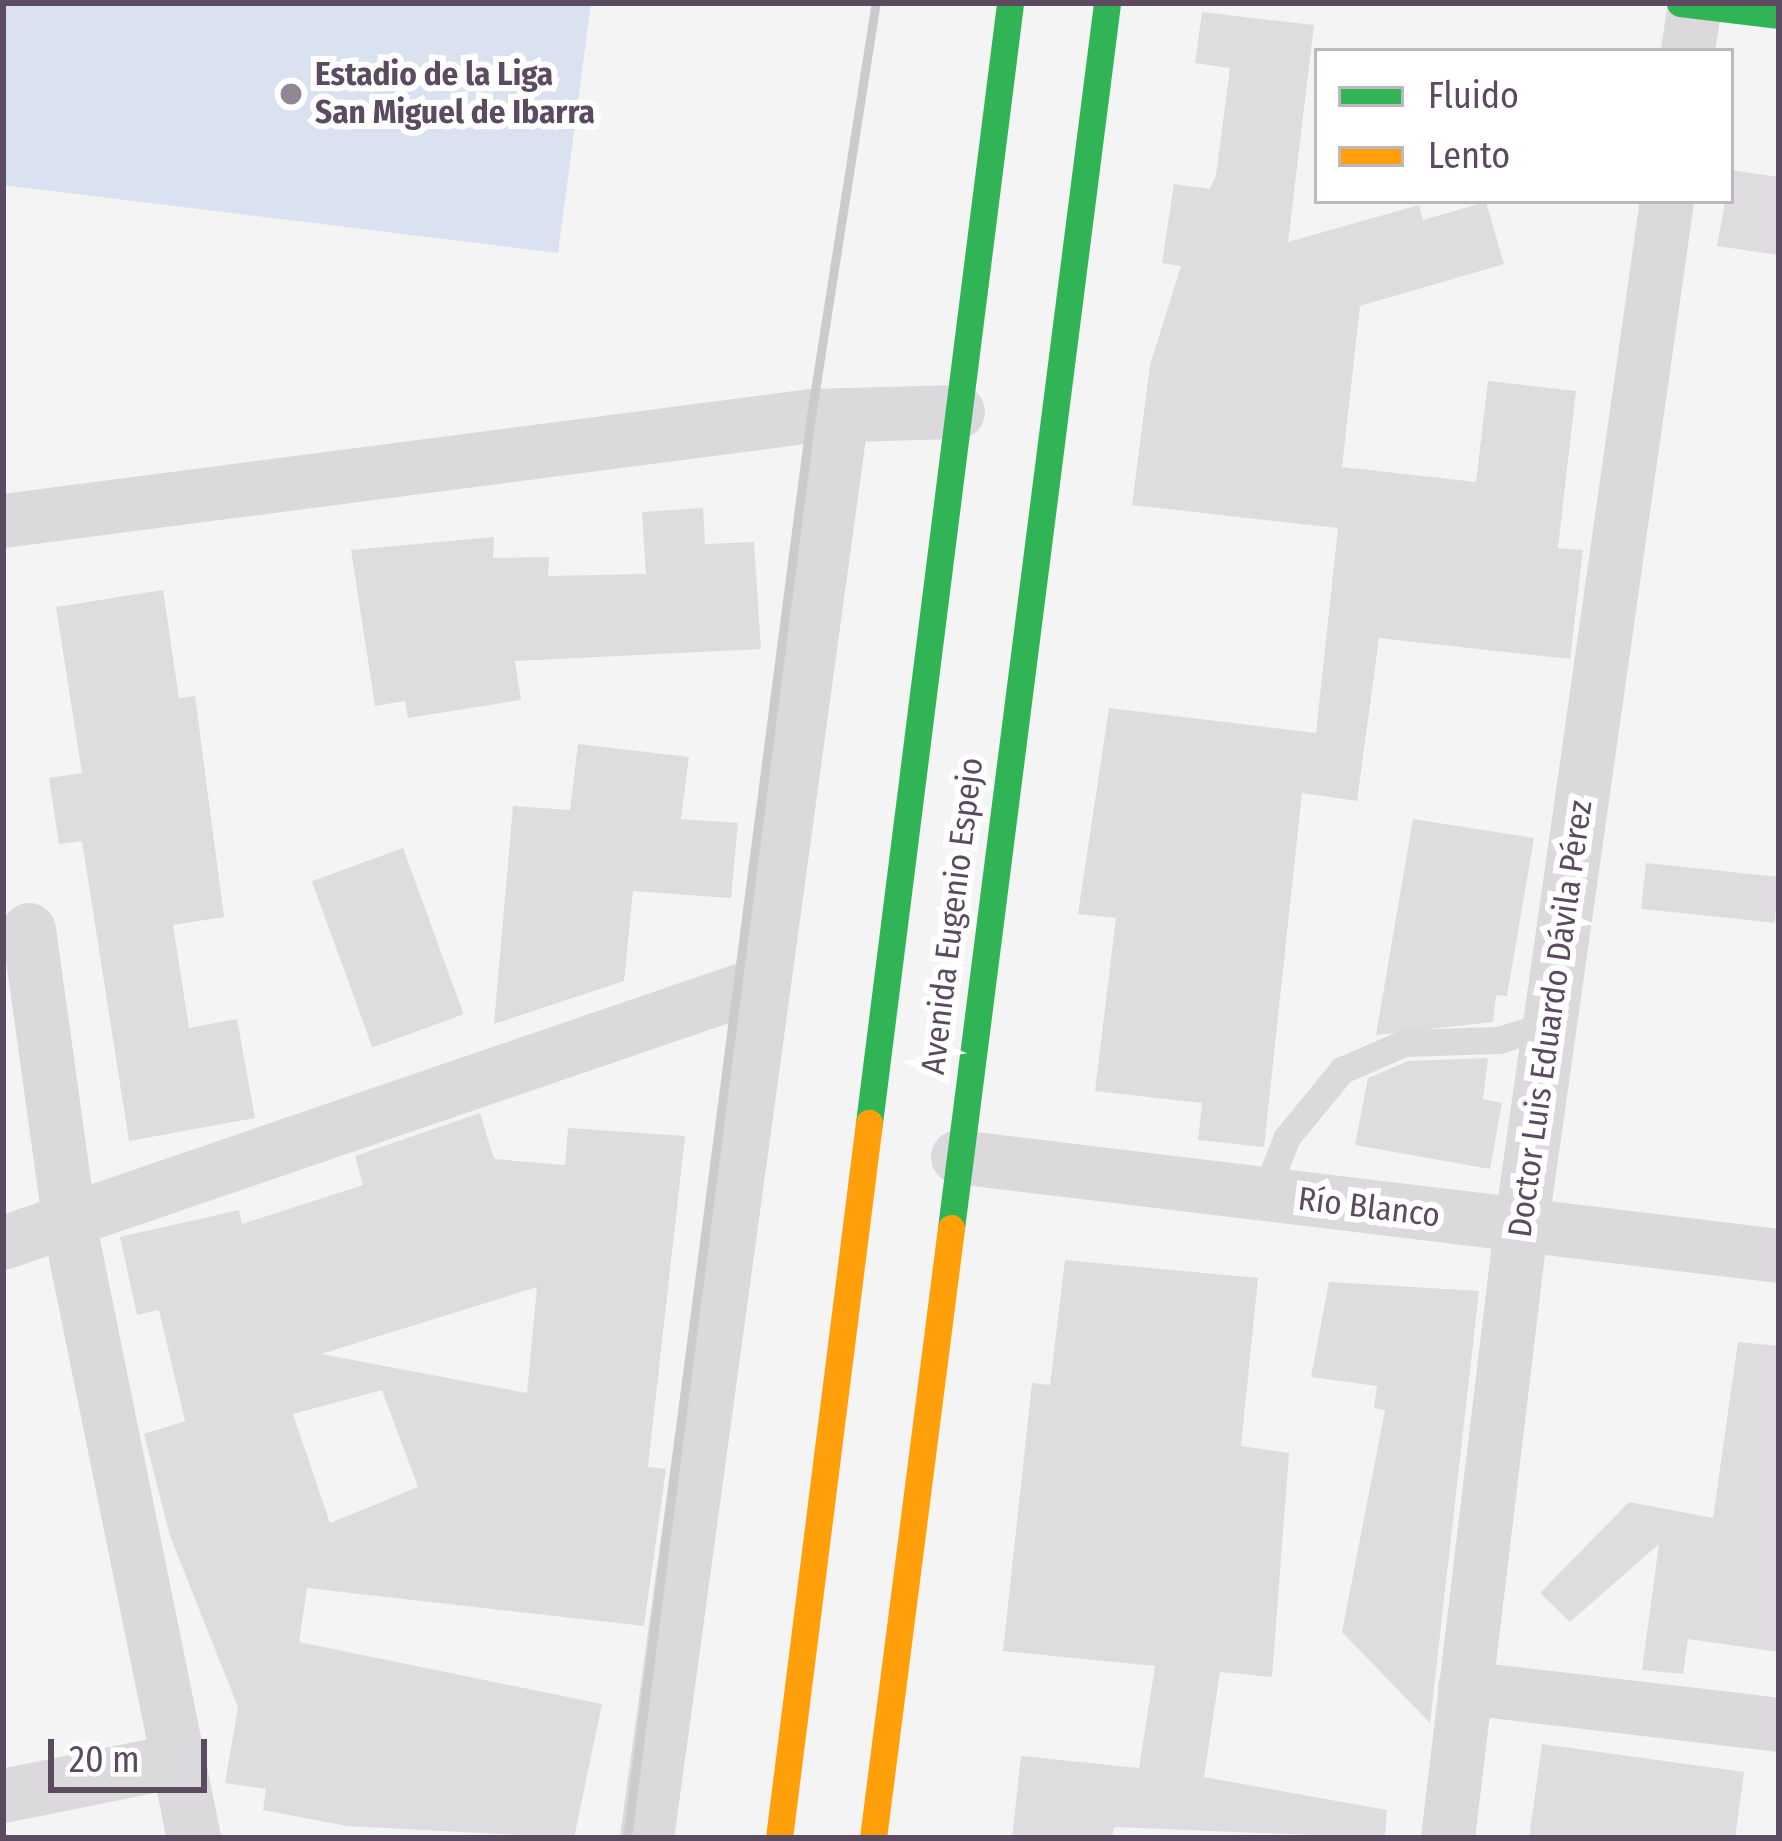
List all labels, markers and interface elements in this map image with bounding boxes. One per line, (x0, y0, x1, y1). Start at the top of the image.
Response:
legend (1314, 48, 1734, 204)
place label: Estadio de la Liga San Miguel de Ibarra (315, 55, 595, 133)
text: Fluido (1428, 74, 1519, 118)
marker: Estadio de la Liga San Miguel de Ibarra (278, 81, 304, 107)
text: Lento (1428, 134, 1510, 178)
street label: Avenida Eugenio Espejo (914, 755, 992, 1077)
street label: Doctor Luis Eduardo Dávila Pérez (1501, 798, 1601, 1240)
street label: Río Blanco (1296, 1180, 1442, 1236)
scale bar (54, 1715, 213, 1789)
text: 20 m (69, 1738, 140, 1782)

